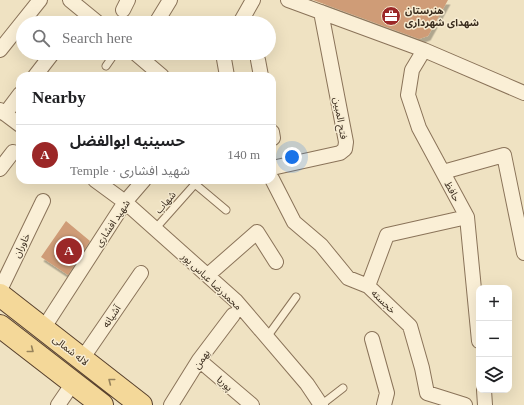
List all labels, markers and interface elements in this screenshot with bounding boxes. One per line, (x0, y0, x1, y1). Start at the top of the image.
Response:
office icon: هنرستان شهدای شهرداری (380, 5, 402, 27)
place label: هنرستان شهدای شهرداری (405, 5, 479, 29)
search box (16, 16, 276, 60)
icon: search (30, 27, 52, 49)
text: Search here (62, 30, 132, 46)
text: Nearby (32, 88, 86, 107)
street label: فتح المبین (329, 96, 350, 141)
text: حسینیه ابوالفضل (70, 133, 185, 149)
text: A (40, 147, 50, 162)
text: 140 m (227, 147, 260, 162)
your location (282, 147, 302, 167)
text: Temple · شهید افشاری (70, 163, 190, 178)
street label: حافظ (443, 179, 463, 203)
street label: شهاب (153, 189, 178, 216)
street label: شهید افشاری (93, 198, 133, 249)
street label: خاوران (11, 231, 33, 260)
pin: A (56, 236, 82, 266)
street label: محمدرضا عباس پور (178, 250, 244, 313)
map controls (476, 285, 512, 393)
button: + (476, 285, 512, 321)
street label: خجسته (369, 287, 398, 316)
street label: آشیانه (100, 302, 123, 329)
button: − (476, 321, 512, 357)
street label: لاله شمالی (51, 333, 91, 368)
one-way arrow (26, 345, 33, 352)
street label: بهمن (191, 347, 212, 371)
button: layers (476, 357, 512, 393)
street label: پوریا (214, 374, 235, 394)
one-way arrow (108, 379, 115, 386)

